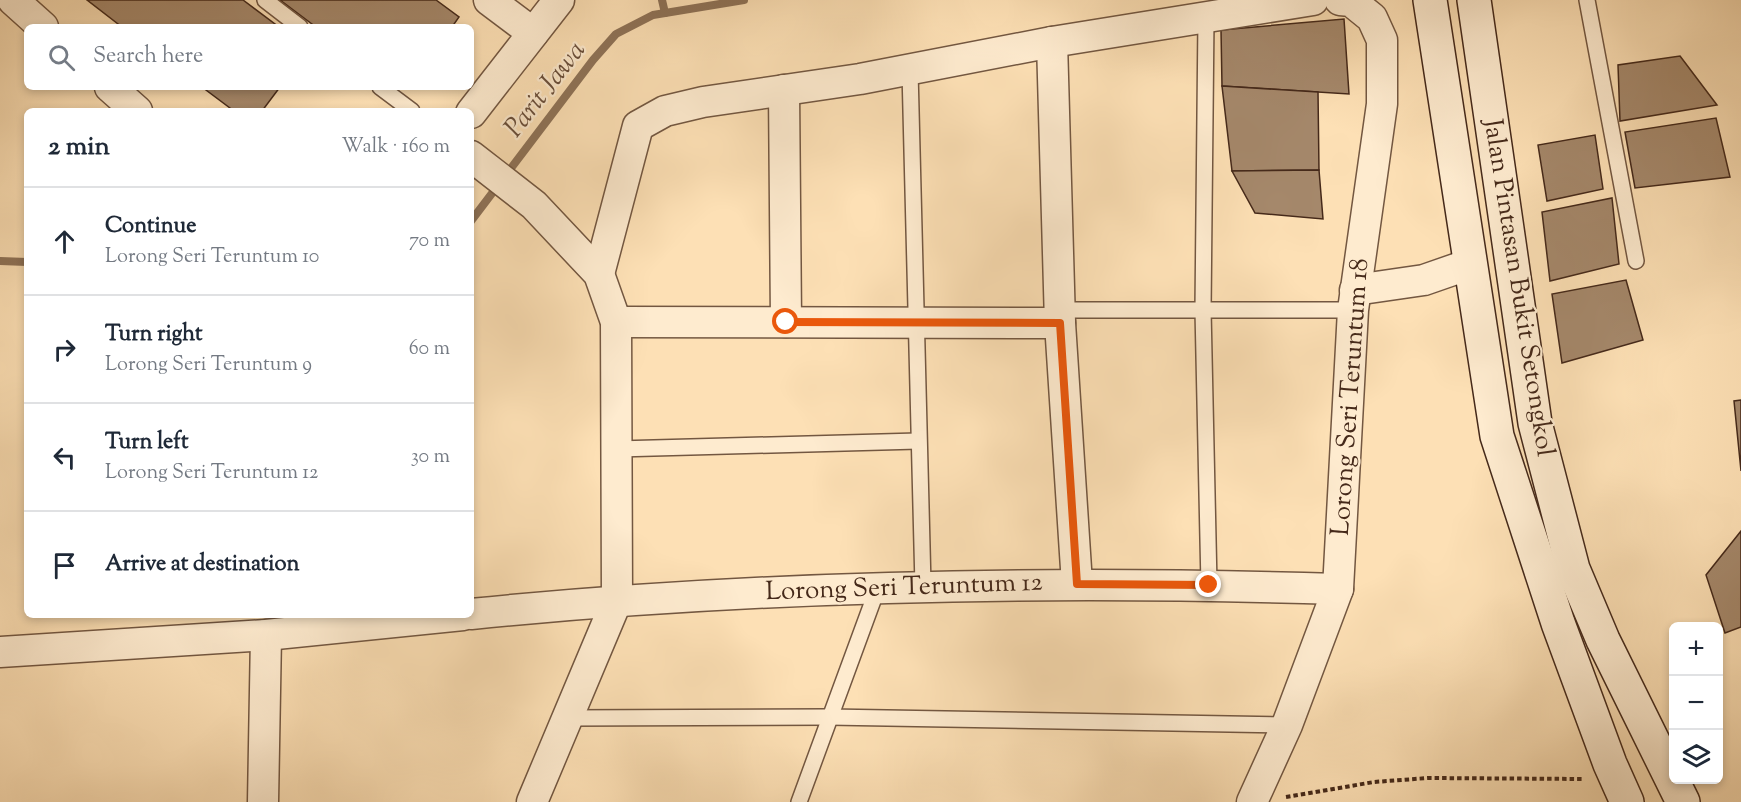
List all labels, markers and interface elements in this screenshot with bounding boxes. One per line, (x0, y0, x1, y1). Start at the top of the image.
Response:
search box (24, 24, 474, 90)
water label: Parit Jawa (496, 34, 596, 146)
icon: search (45, 41, 78, 74)
text: Search here (93, 41, 203, 73)
street label: Jalan Pintasan Bukit Setongkol (1473, 115, 1563, 459)
text: 2 min (48, 129, 110, 166)
text: Walk · 160 m (341, 133, 450, 162)
text: Continue (105, 211, 196, 243)
icon: ahead (48, 225, 81, 258)
text: 70 m (409, 227, 450, 256)
text: Lorong Seri Teruntum 10 (105, 243, 319, 272)
street label: Lorong Seri Teruntum 18 (1323, 257, 1379, 537)
route start (772, 308, 798, 334)
text: Turn right (105, 319, 202, 351)
icon: right (48, 333, 81, 366)
text: 60 m (409, 335, 450, 364)
text: Lorong Seri Teruntum 9 (105, 351, 312, 380)
text: Turn left (105, 427, 188, 459)
icon: left (48, 441, 81, 474)
text: 30 m (411, 443, 450, 472)
text: Lorong Seri Teruntum 12 (105, 459, 318, 488)
icon: arrive (48, 549, 81, 582)
text: Arrive at destination (105, 549, 300, 581)
street label: Lorong Seri Teruntum 12 (765, 565, 1043, 611)
route end (1195, 571, 1221, 597)
map controls (1669, 622, 1723, 784)
button: + (1669, 622, 1723, 676)
button: − (1669, 676, 1723, 730)
button: layers (1669, 730, 1723, 784)

